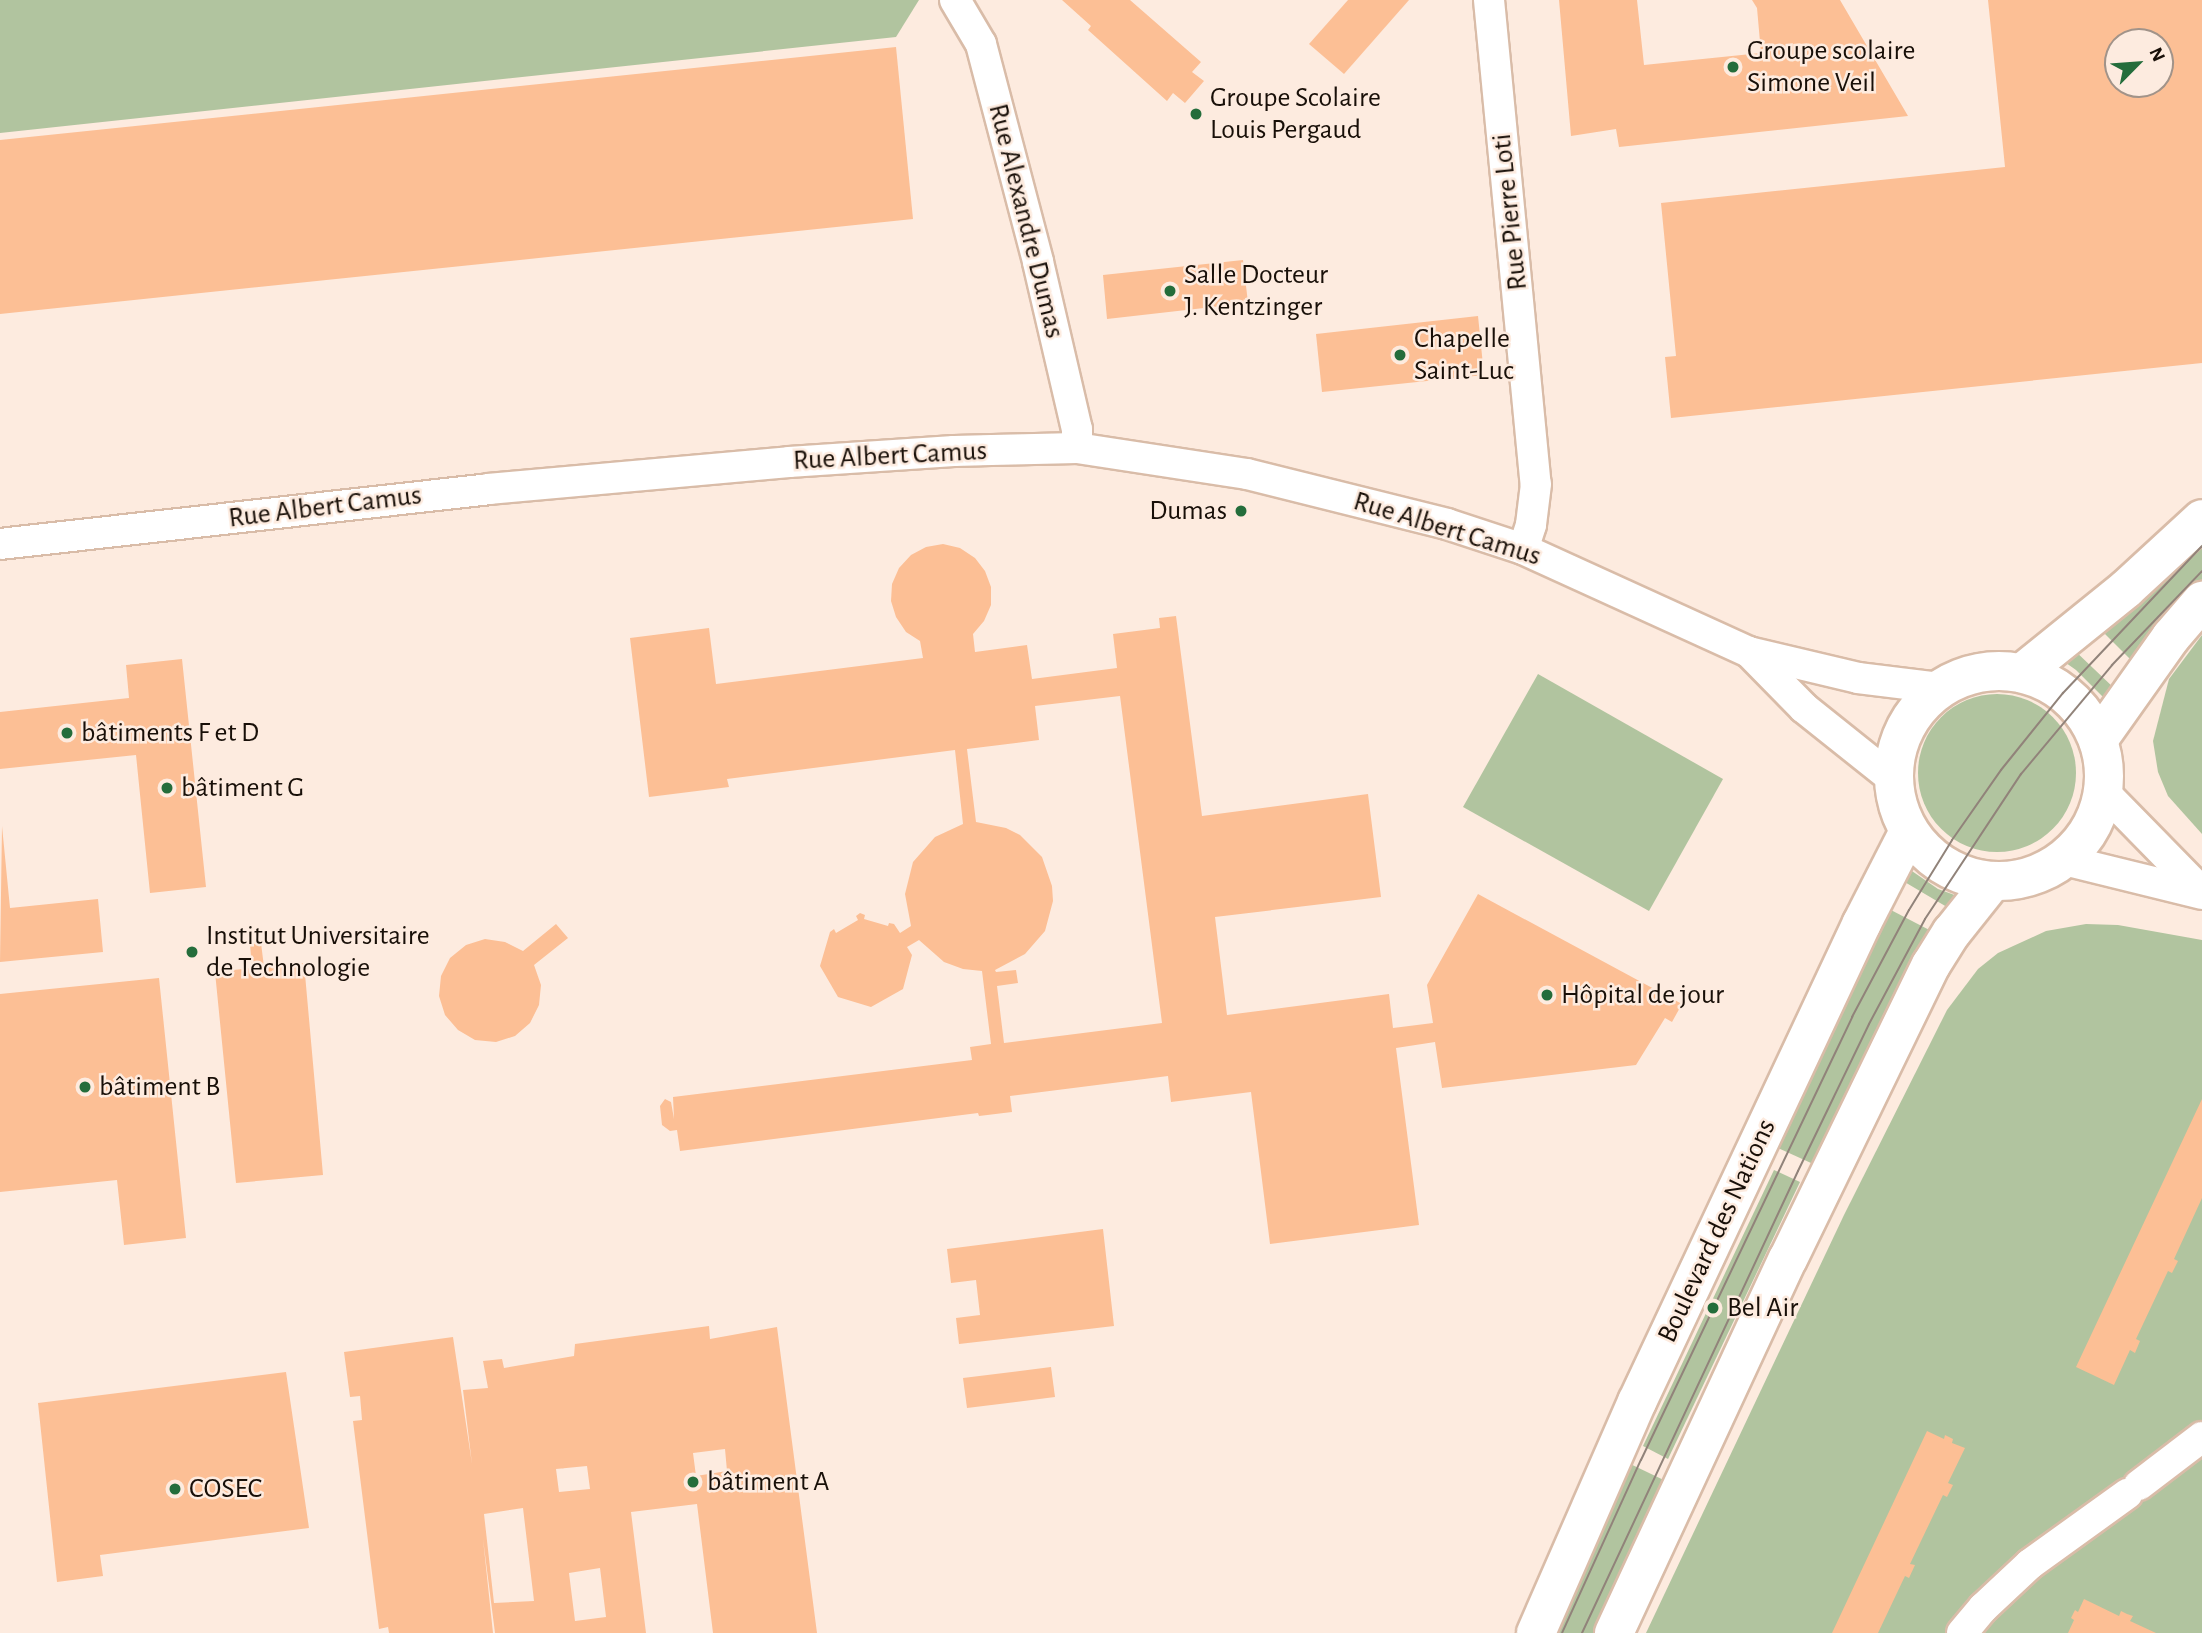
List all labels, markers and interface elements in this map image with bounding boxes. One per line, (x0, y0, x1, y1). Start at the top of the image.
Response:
north arrow (2104, 28, 2174, 98)
place label: Groupe scolaire Simone Veil (1747, 34, 1916, 100)
text: N (2145, 45, 2168, 65)
marker: Groupe scolaire Simone Veil (1725, 59, 1741, 75)
place label: Groupe Scolaire Louis Pergaud (1210, 81, 1381, 147)
street label: Rue Alexandre Dumas (981, 100, 1071, 342)
marker: Groupe Scolaire Louis Pergaud (1188, 106, 1204, 122)
street label: Rue Pierre Loti (1485, 132, 1535, 292)
place label: Salle Docteur J. Kentzinger (1184, 258, 1328, 324)
marker: Salle Docteur J. Kentzinger (1162, 283, 1178, 299)
place label: Chapelle Saint-Luc (1414, 322, 1514, 388)
marker: Chapelle Saint-Luc (1392, 347, 1408, 363)
street label: Rue Albert Camus (792, 434, 988, 478)
street label: Rue Albert Camus (227, 479, 423, 535)
street label: Rue Albert Camus (1349, 485, 1545, 573)
place label: Dumas (1149, 494, 1227, 528)
marker: Dumas (1233, 503, 1249, 519)
place label: bâtiments F et D (81, 716, 259, 750)
marker: bâtiments F et D (59, 725, 75, 741)
place label: bâtiment G (181, 771, 304, 805)
marker: bâtiment G (159, 780, 175, 796)
place label: Institut Universitaire de Technologie (206, 919, 430, 985)
marker: Institut Universitaire de Technologie (184, 944, 200, 960)
place label: Hôpital de jour (1561, 978, 1724, 1012)
marker: Hôpital de jour (1539, 987, 1555, 1003)
place label: bâtiment B (99, 1070, 220, 1104)
marker: bâtiment B (77, 1079, 93, 1095)
street label: Boulevard des Nations (1650, 1114, 1784, 1348)
place label: Bel Air (1727, 1291, 1798, 1325)
marker: Bel Air (1705, 1300, 1721, 1316)
place label: bâtiment A (707, 1465, 830, 1499)
place label: COSEC (189, 1472, 262, 1506)
marker: bâtiment A (685, 1474, 701, 1490)
marker: COSEC (167, 1481, 183, 1497)

